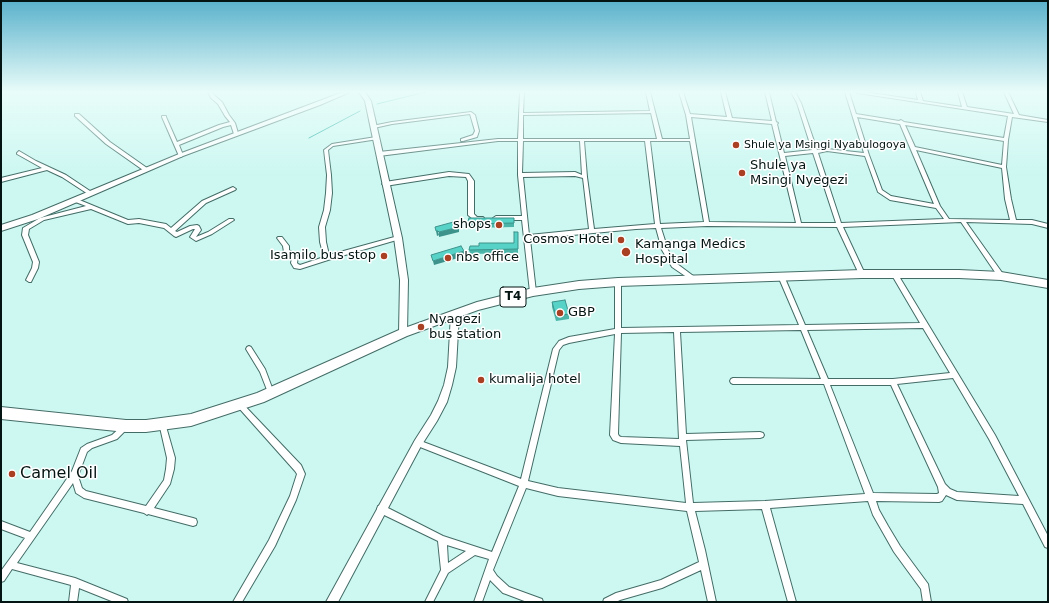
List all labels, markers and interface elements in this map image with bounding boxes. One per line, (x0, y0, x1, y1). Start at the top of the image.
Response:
place label: Shule ya Msingi Nyabulogoya (744, 138, 906, 152)
marker: Shule ya Msingi Nyabulogoya (731, 140, 741, 150)
place label: Shule ya Msingi Nyegezi (750, 158, 848, 189)
marker: Shule ya Msingi Nyegezi (737, 168, 747, 178)
place label: shops (453, 217, 491, 233)
marker: shops (494, 220, 504, 230)
place label: Cosmos Hotel (523, 232, 613, 248)
marker: Cosmos Hotel (616, 235, 626, 245)
place label: Kamanga Medics Hospital (635, 237, 745, 268)
marker: Kamanga Medics Hospital (620, 246, 632, 258)
place label: Isamilo bus stop (270, 248, 376, 264)
place label: nbs office (456, 250, 519, 266)
marker: Isamilo bus stop (379, 251, 389, 261)
marker: nbs office (443, 253, 453, 263)
road number: T4 (500, 287, 526, 307)
place label: GBP (568, 305, 595, 321)
marker: GBP (555, 308, 565, 318)
place label: Nyagezi bus station (429, 312, 501, 343)
marker: Nyagezi bus station (416, 322, 426, 332)
place label: kumalija hotel (489, 372, 581, 388)
marker: kumalija hotel (476, 375, 486, 385)
place label: Camel Oil (20, 464, 97, 484)
marker: Camel Oil (7, 469, 17, 479)

